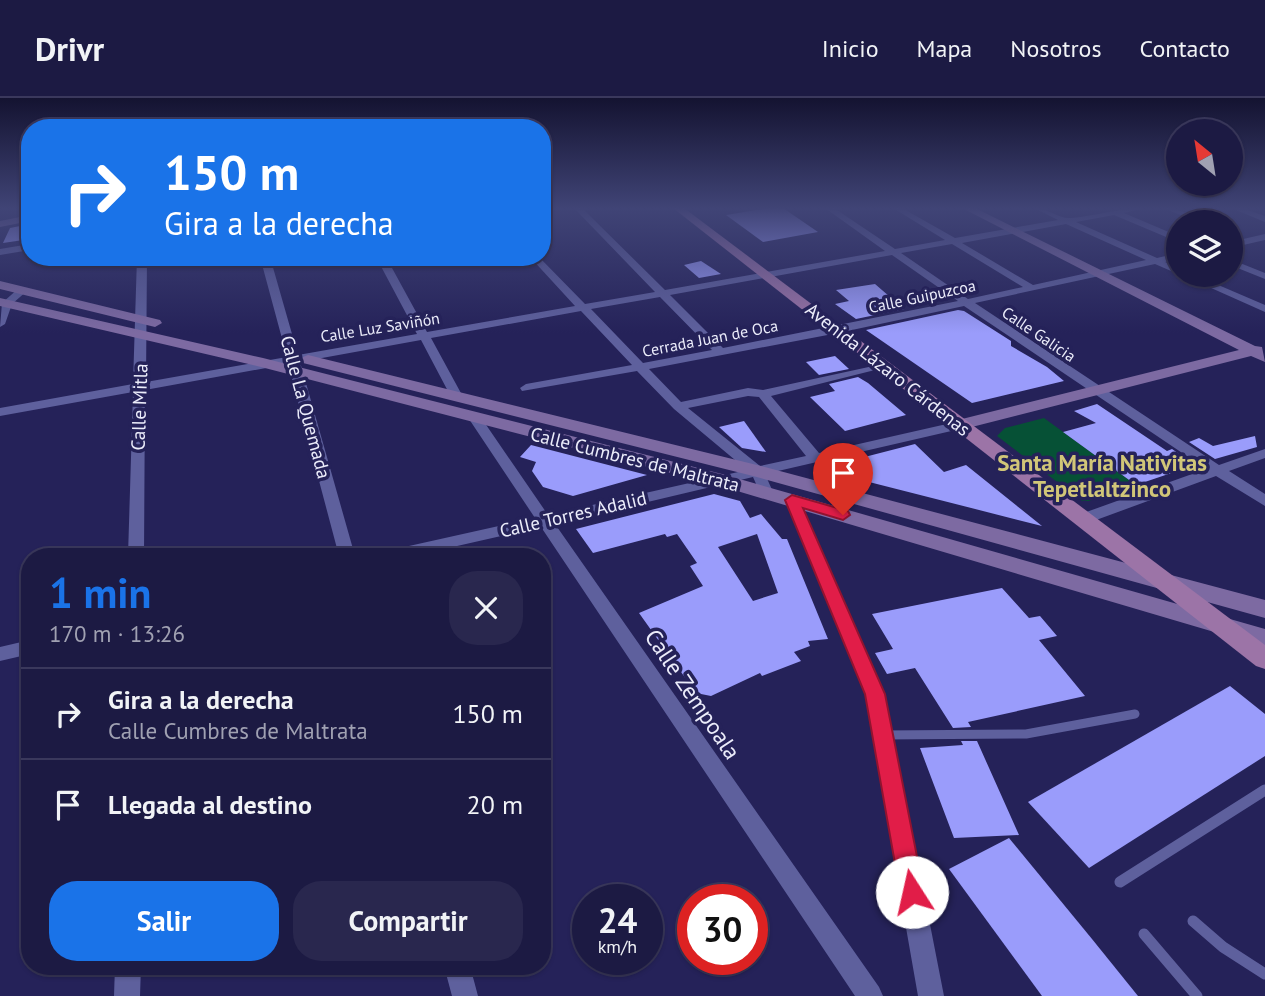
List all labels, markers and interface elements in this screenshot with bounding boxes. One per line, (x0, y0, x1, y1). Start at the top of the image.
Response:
text: Drivr (35, 27, 104, 70)
text: Inicio (822, 33, 879, 64)
text: Mapa (917, 33, 972, 64)
text: Nosotros (1010, 33, 1102, 64)
text: Contacto (1140, 33, 1230, 64)
north arrow (1166, 119, 1242, 196)
map controls (1166, 119, 1243, 287)
text: 150 m (164, 140, 299, 204)
icon: right (49, 147, 140, 238)
text: Gira a la derecha (164, 202, 394, 244)
button: layers (1166, 210, 1243, 287)
street label: Calle Guipuzcoa (867, 275, 977, 317)
street label: Avenida Lázaro Cárdenas (801, 297, 975, 441)
street label: Calle Galicia (998, 302, 1080, 366)
street label: Calle Luz Saviñón (319, 308, 441, 346)
street label: Cerrada Juan de Oca (641, 315, 779, 361)
street label: Calle La Quemada (275, 333, 337, 481)
street label: Calle Mitla (125, 363, 153, 451)
street label: Calle Cumbres de Maltrata (528, 421, 742, 497)
pin (813, 443, 873, 515)
district label: Santa María Nativitas Tepetlaltzinco (997, 448, 1207, 503)
icon: arrive (824, 454, 862, 492)
street label: Calle Torres Adalid (497, 485, 649, 543)
text: 1 min (49, 565, 151, 620)
button: close (449, 571, 523, 645)
text: 170 m · 13:26 (49, 619, 185, 648)
street label: Calle Zempoala (639, 623, 747, 765)
text: Gira a la derecha (108, 683, 294, 716)
icon: right (49, 695, 87, 733)
text: 150 m (452, 697, 523, 730)
text: Calle Cumbres de Maltrata (108, 716, 368, 745)
icon: arrive (49, 786, 87, 824)
text: Llegada al destino (108, 788, 312, 821)
text: 20 m (467, 788, 523, 821)
position arrow (875, 855, 949, 929)
button: Salir (49, 881, 279, 961)
button: Compartir (293, 881, 523, 961)
speed limit sign: 30 (677, 884, 768, 975)
text: 24 (598, 897, 637, 943)
text: km/h (598, 935, 637, 958)

